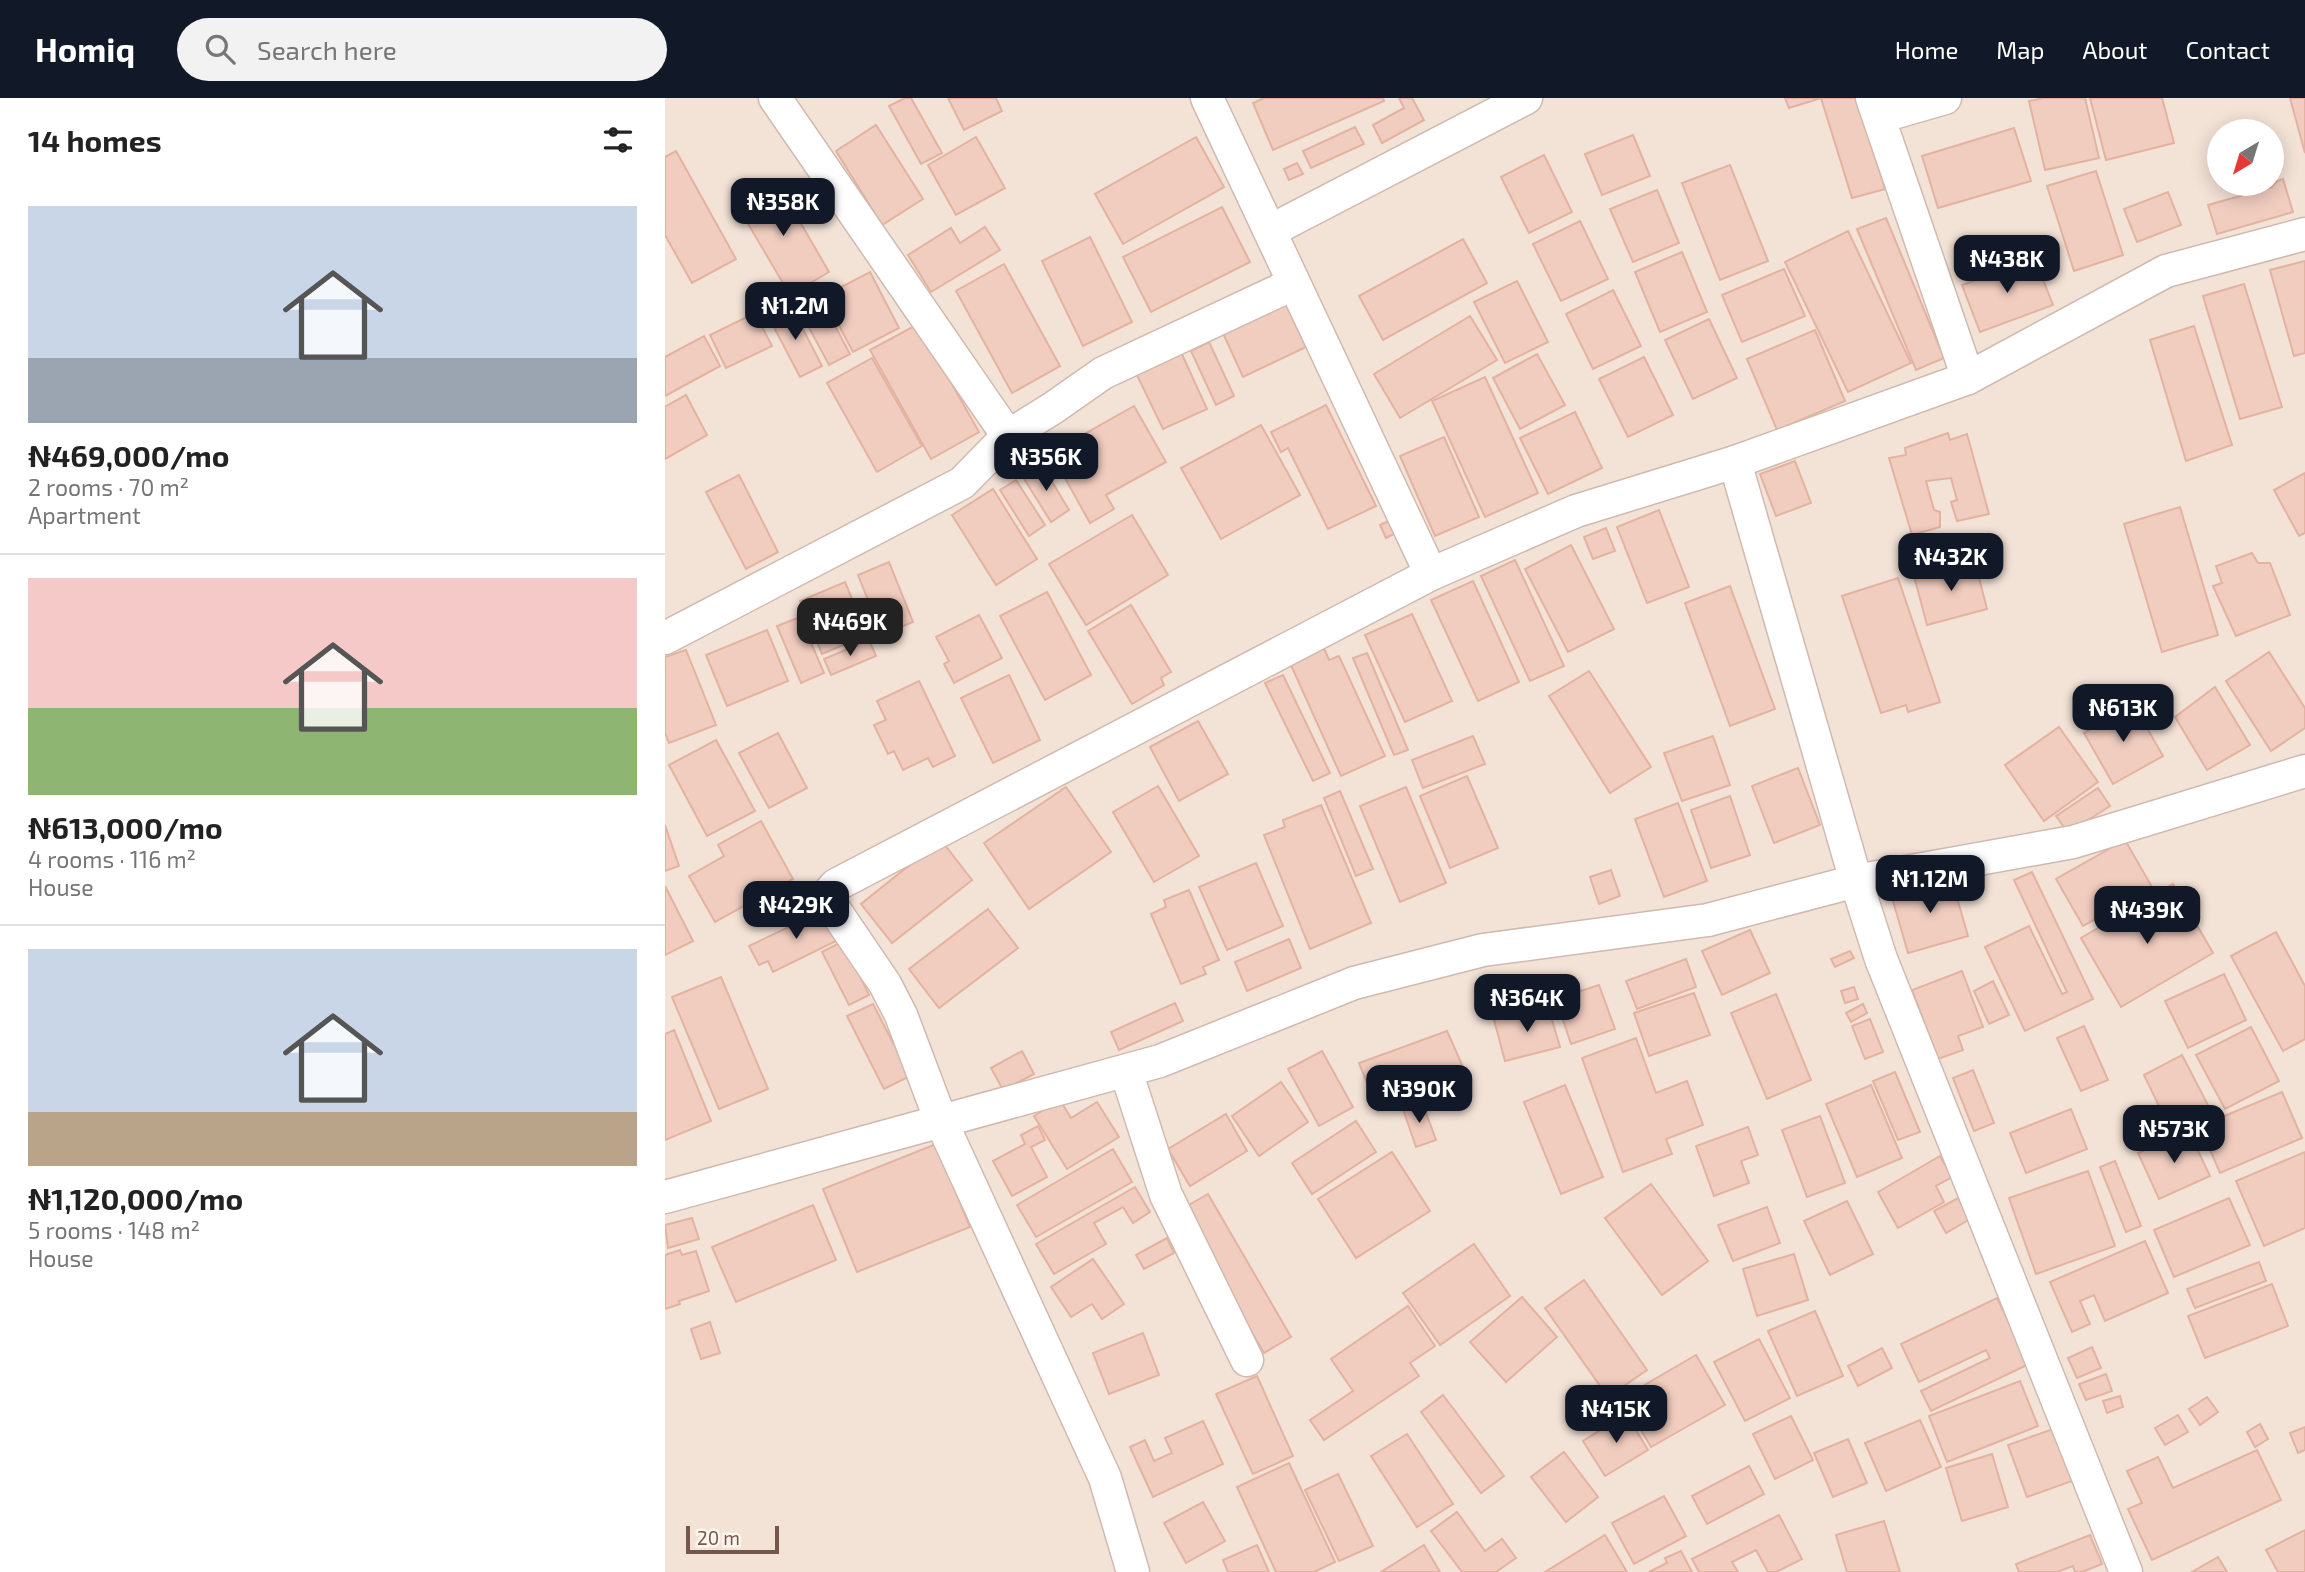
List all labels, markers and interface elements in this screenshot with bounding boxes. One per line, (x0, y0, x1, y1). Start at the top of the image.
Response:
search box (177, 18, 667, 81)
text: Homiq (35, 29, 135, 69)
icon: search (201, 30, 239, 68)
text: Search here (257, 34, 397, 65)
text: Home (1895, 35, 1958, 64)
text: Map (1996, 35, 2044, 64)
text: About (2082, 35, 2148, 64)
text: Contact (2186, 35, 2270, 64)
north arrow (2207, 119, 2284, 196)
map controls (2207, 119, 2284, 196)
icon: filters (599, 121, 637, 159)
text: 14 homes (28, 122, 162, 158)
pin: ₦358K (734, 178, 832, 238)
text: ₦358K (747, 187, 819, 215)
pin: ₦438K (1958, 236, 2056, 295)
text: ₦438K (1970, 244, 2044, 272)
icon: home (270, 252, 396, 378)
pin: ₦1.2M (746, 282, 844, 342)
text: ₦1.2M (761, 291, 829, 319)
pin: ₦356K (997, 434, 1095, 493)
text: ₦469,000/mo (28, 437, 230, 473)
text: ₦356K (1010, 442, 1082, 470)
text: 2 rooms · 70 m² (28, 473, 189, 501)
text: Apartment (28, 501, 141, 529)
pin: ₦432K (1902, 533, 2000, 593)
text: ₦432K (1914, 542, 1988, 570)
pin: ₦469K (801, 598, 899, 658)
text: ₦469K (813, 607, 887, 635)
icon: home (270, 624, 396, 750)
pin: ₦613K (2074, 684, 2172, 744)
text: ₦613K (2089, 693, 2157, 721)
text: ₦613,000/mo (28, 809, 223, 845)
text: 4 rooms · 116 m² (28, 845, 196, 873)
pin: ₦1.12M (1873, 856, 1987, 915)
text: ₦1.12M (1892, 864, 1968, 892)
text: House (28, 873, 94, 901)
pin: ₦429K (747, 882, 845, 941)
pin: ₦439K (2098, 886, 2196, 946)
text: ₦429K (759, 890, 833, 918)
text: ₦439K (2110, 895, 2184, 923)
pin: ₦364K (1478, 974, 1576, 1034)
text: ₦364K (1490, 983, 1564, 1011)
icon: home (270, 995, 396, 1121)
pin: ₦390K (1370, 1066, 1468, 1125)
text: ₦390K (1382, 1074, 1456, 1102)
pin: ₦573K (2125, 1105, 2223, 1165)
text: ₦573K (2139, 1114, 2209, 1142)
text: ₦1,120,000/mo (28, 1180, 243, 1216)
text: 5 rooms · 148 m² (28, 1216, 200, 1244)
text: House (28, 1244, 94, 1272)
pin: ₦415K (1567, 1386, 1665, 1445)
text: ₦415K (1581, 1394, 1651, 1422)
scale bar (686, 1523, 779, 1555)
text: 20 m (697, 1526, 740, 1549)

